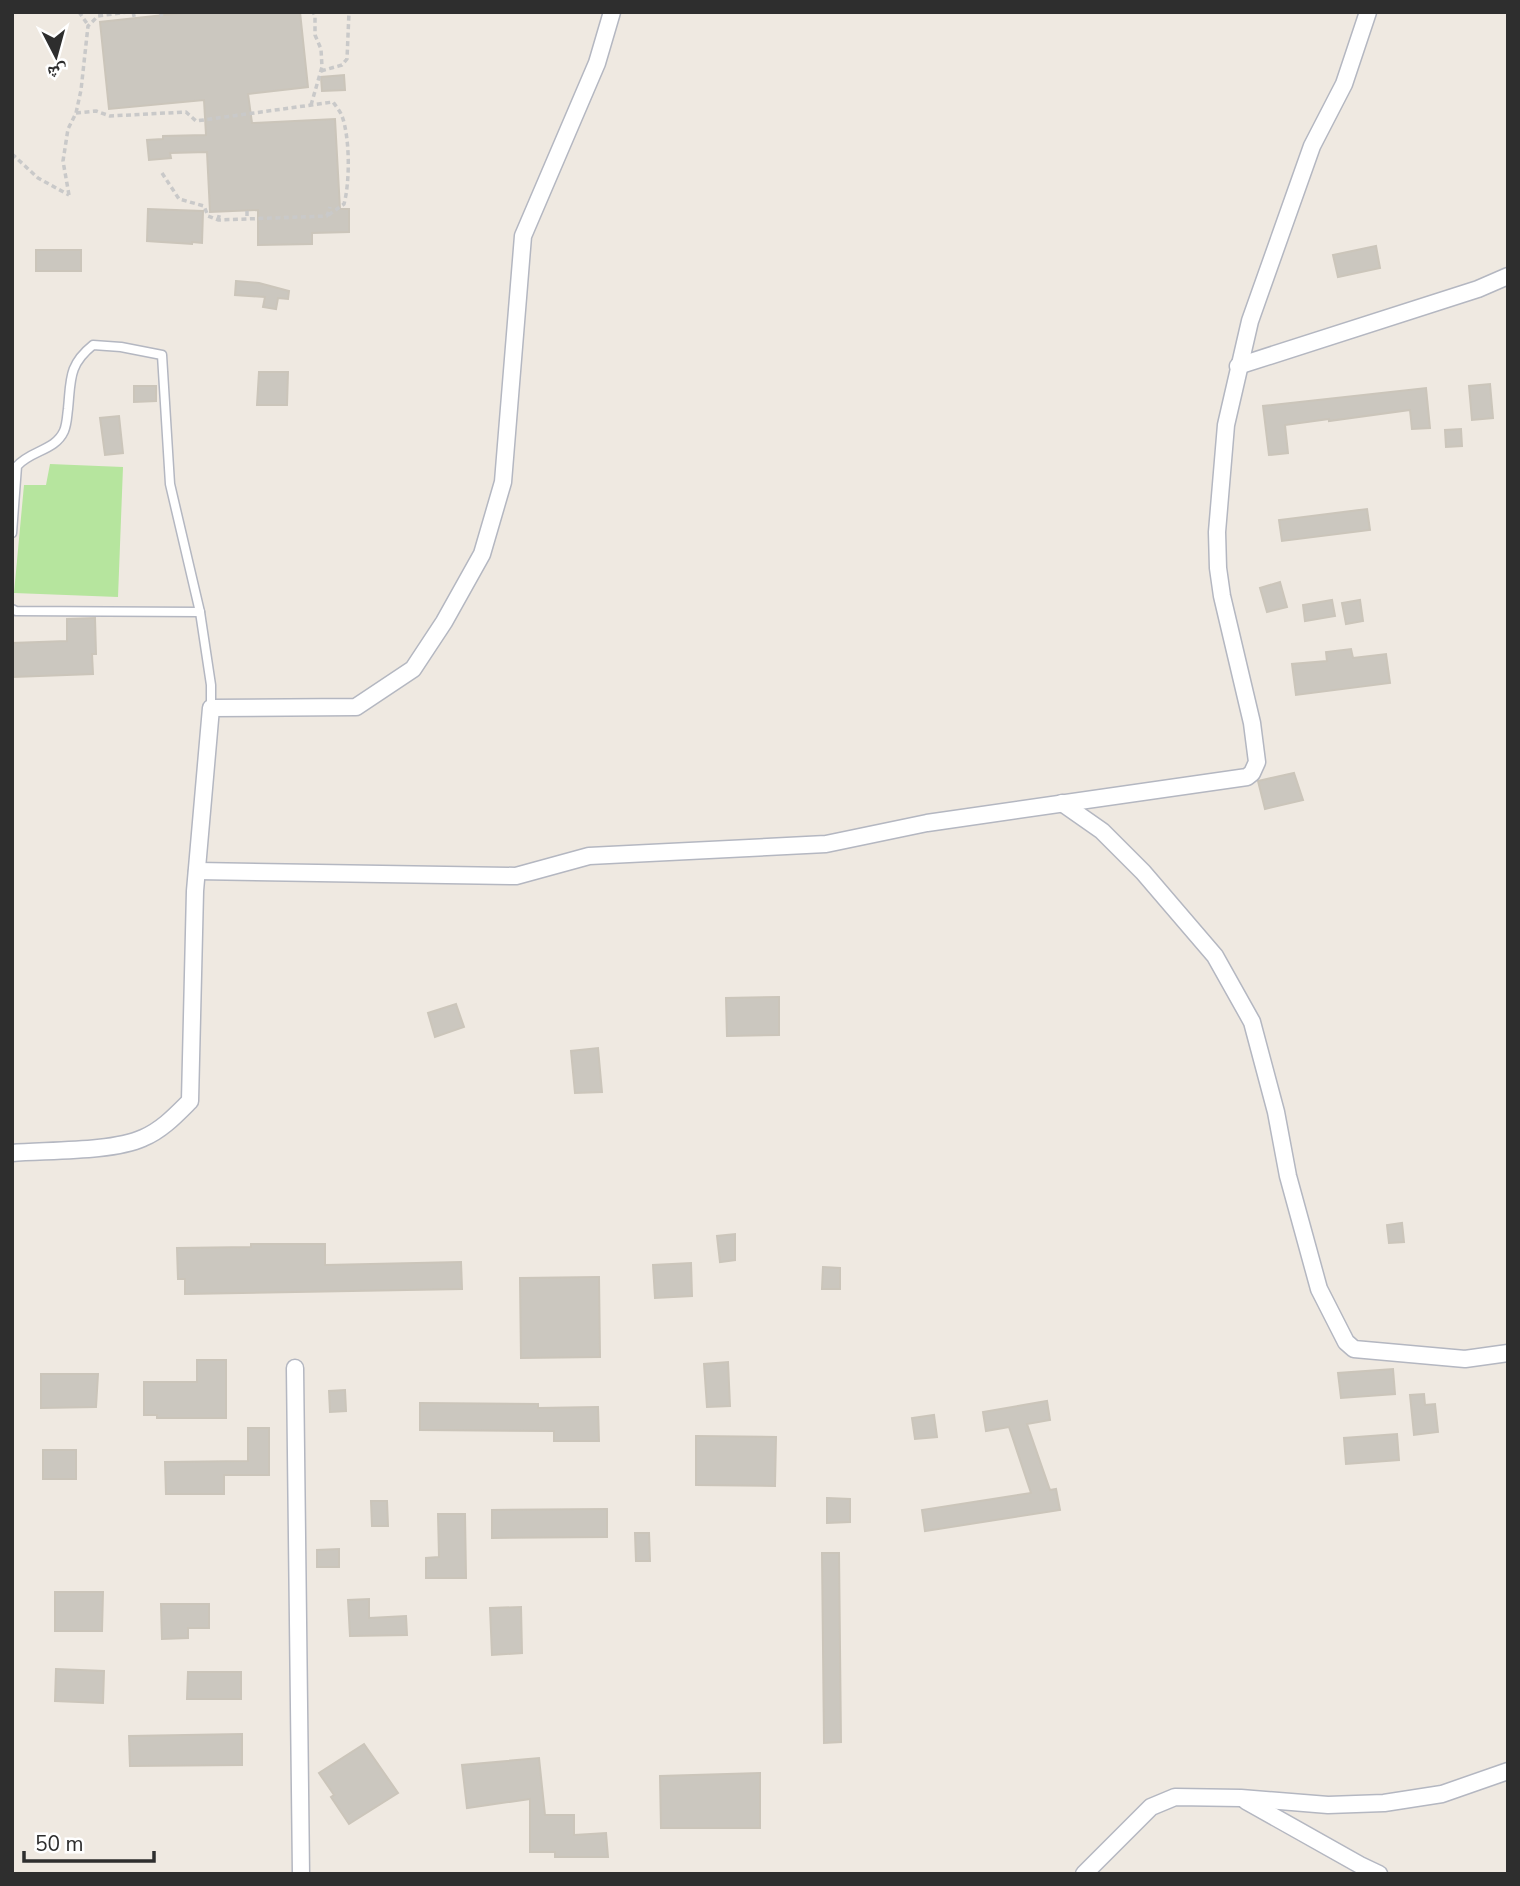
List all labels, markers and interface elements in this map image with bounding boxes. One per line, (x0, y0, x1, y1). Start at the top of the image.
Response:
north arrow (21, 21, 91, 91)
text: ش (46, 58, 69, 86)
scale bar (24, 1820, 154, 1864)
text: 50 m (35, 1830, 84, 1858)

